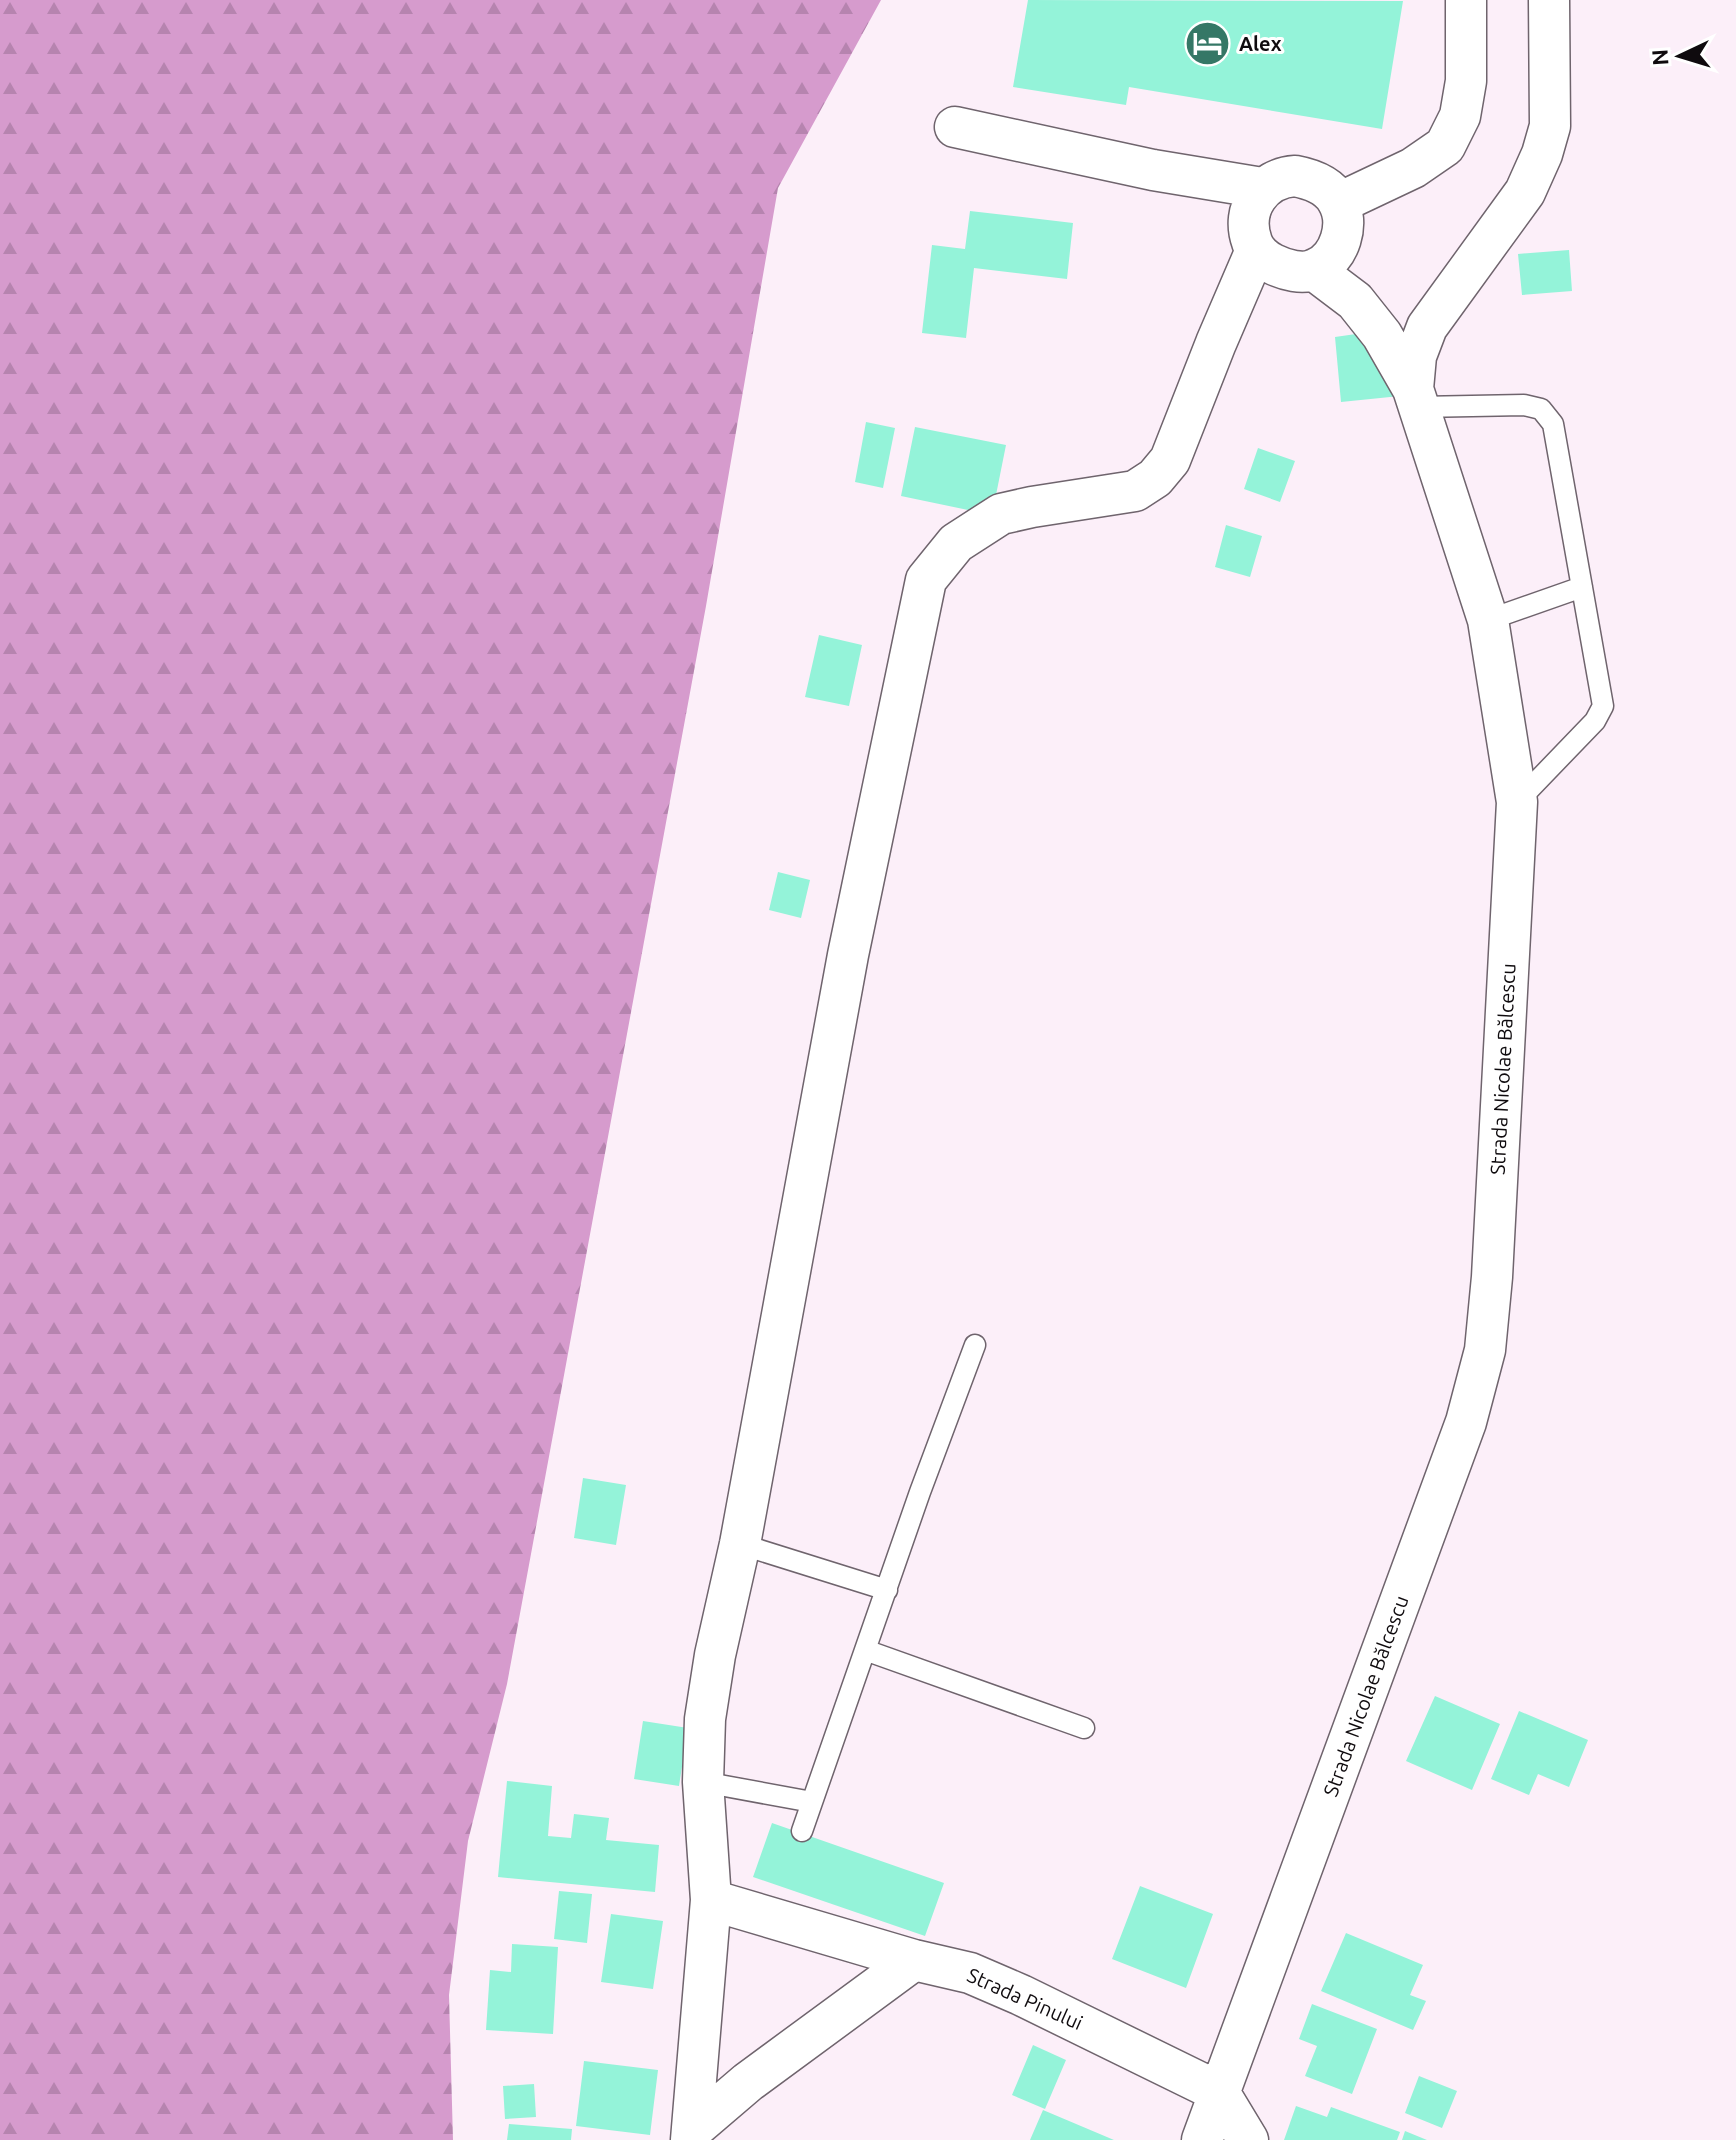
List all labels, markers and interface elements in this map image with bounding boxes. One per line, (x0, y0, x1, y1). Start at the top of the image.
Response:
north arrow (1640, 16, 1720, 96)
hotel icon: Alex (1184, 20, 1232, 68)
place label: Alex (1239, 32, 1282, 55)
text: N (1647, 48, 1673, 66)
street label: Strada Nicolae Bălcescu (1485, 963, 1520, 1175)
street label: Strada Nicolae Bălcescu (1318, 1592, 1413, 1799)
street label: Strada Pinului (964, 1963, 1086, 2034)

